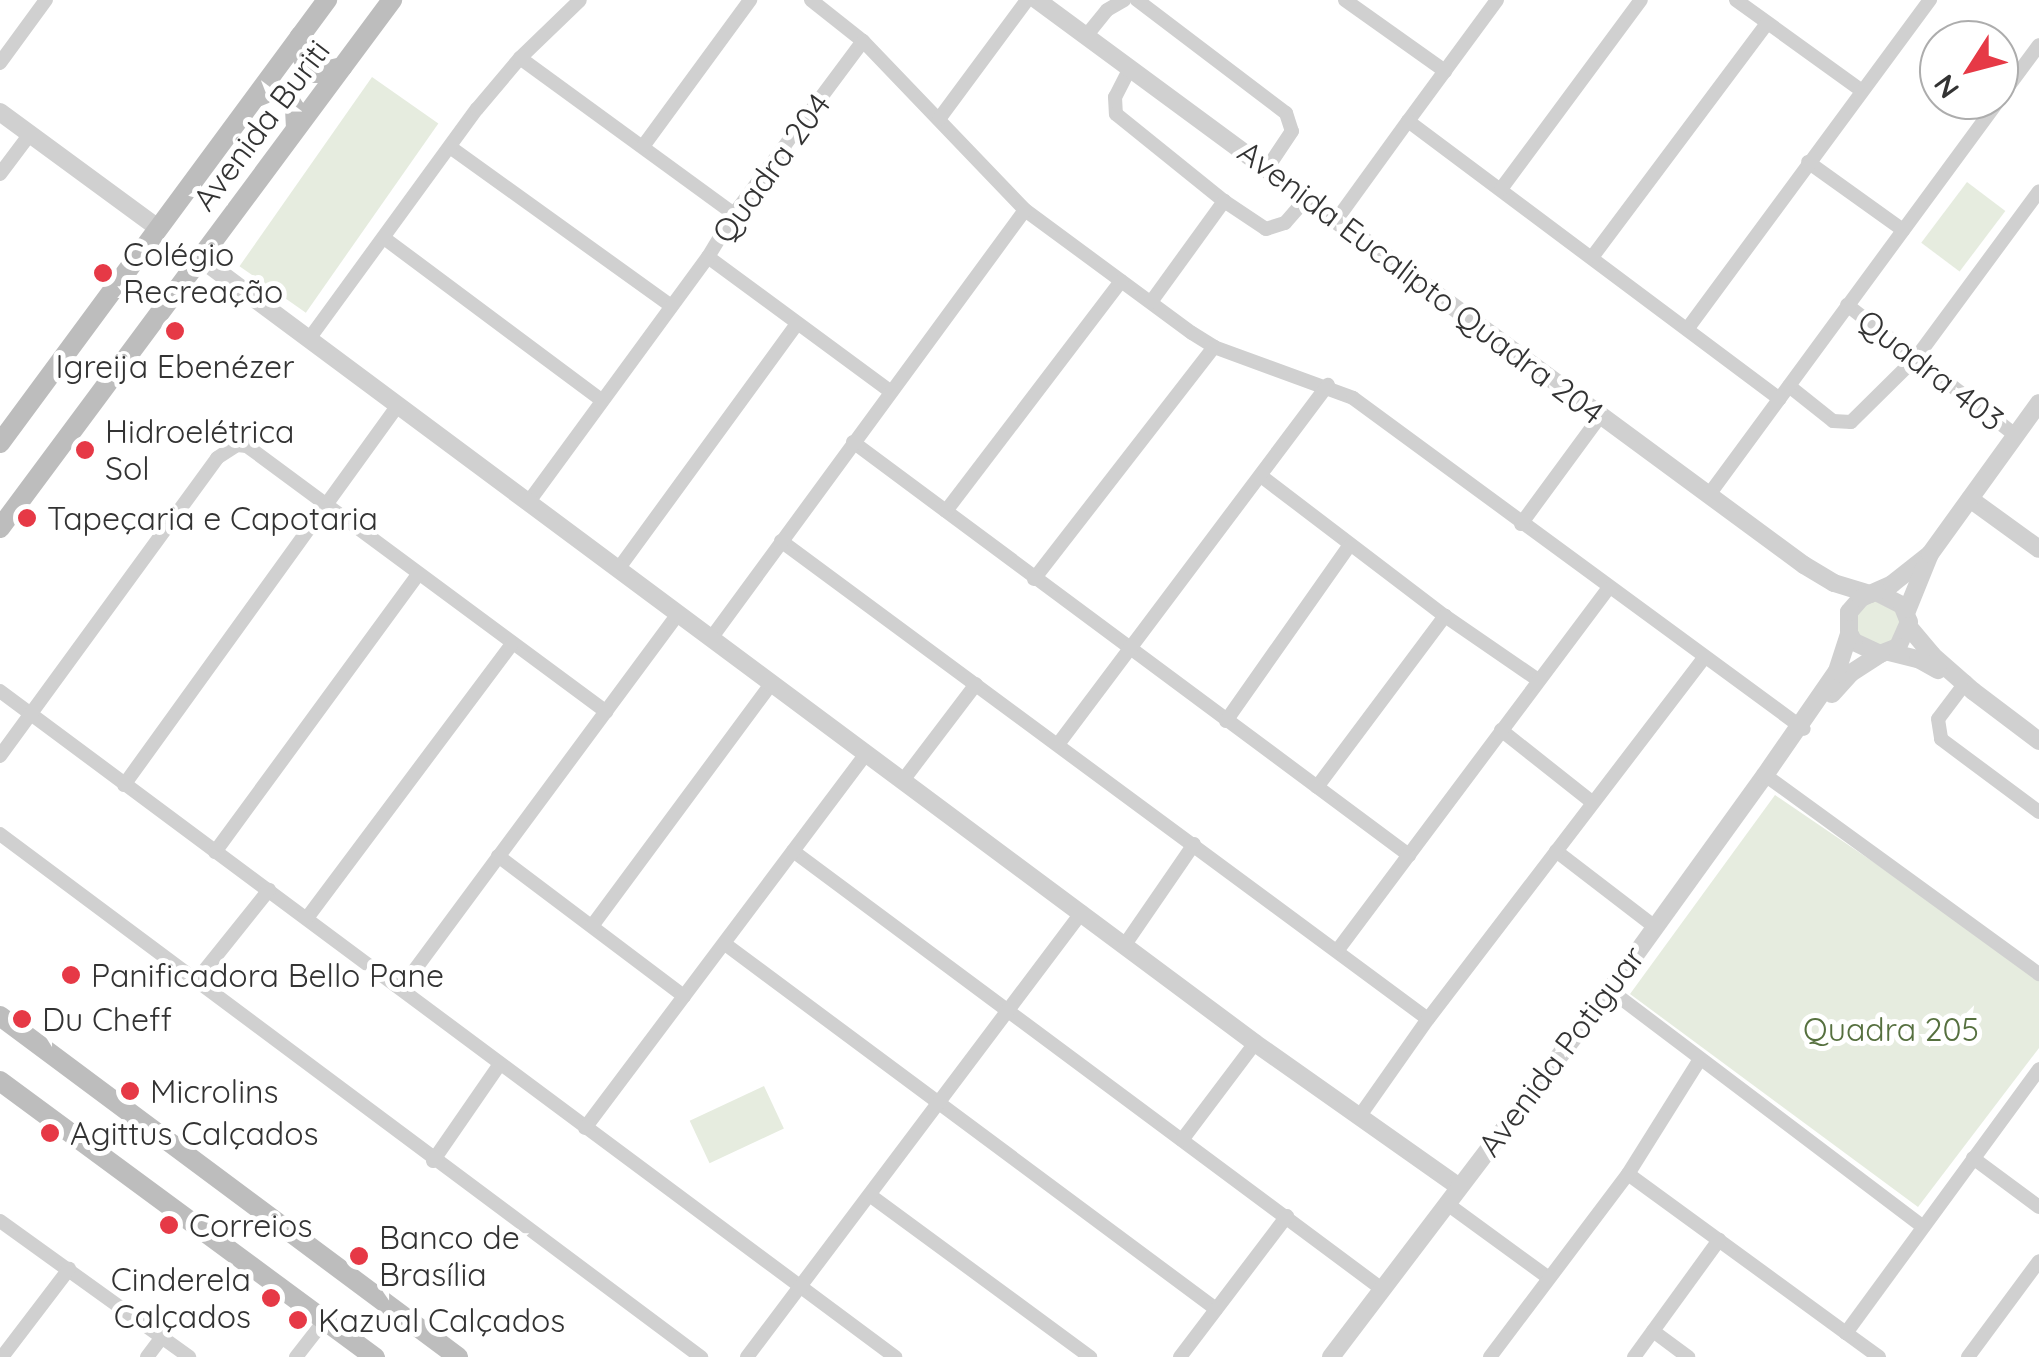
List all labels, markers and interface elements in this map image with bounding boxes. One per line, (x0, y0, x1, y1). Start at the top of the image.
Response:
north arrow (1919, 20, 2019, 120)
street label: Avenida Buriti (184, 32, 338, 218)
text: N (1926, 68, 1966, 105)
street label: Quadra 204 (704, 86, 838, 250)
street label: Avenida Eucalipto Quadra 204 (1231, 132, 1611, 432)
place label: Colégio Recreação (123, 236, 283, 311)
marker: Colégio Recreação (92, 262, 114, 284)
street label: Quadra 403 (1850, 301, 2012, 439)
marker: Igreija Ebenézer (164, 320, 186, 342)
place label: Igreija Ebenézer (56, 347, 294, 385)
place label: Hidroelétrica Sol (105, 413, 294, 488)
marker: Hidroelétrica Sol (74, 439, 96, 461)
place label: Tapeçaria e Capotaria (47, 499, 378, 537)
marker: Tapeçaria e Capotaria (16, 507, 38, 529)
street label: Avenida Potiguar (1470, 938, 1652, 1164)
place label: Panificadora Bello Pane (91, 956, 444, 994)
marker: Panificadora Bello Pane (60, 964, 82, 986)
place label: Du Cheff (42, 1000, 172, 1038)
marker: Du Cheff (11, 1008, 33, 1030)
park label: Quadra 205 (1803, 1010, 1979, 1048)
place label: Microlins (150, 1072, 279, 1110)
marker: Microlins (119, 1080, 141, 1102)
place label: Agittus Calçados (70, 1114, 319, 1152)
marker: Agittus Calçados (39, 1122, 61, 1144)
place label: Correios (189, 1206, 312, 1244)
marker: Correios (158, 1214, 180, 1236)
place label: Banco de Brasília (379, 1219, 520, 1294)
marker: Banco de Brasília (348, 1245, 370, 1267)
place label: Cinderela Calçados (111, 1261, 251, 1336)
marker: Cinderela Calçados (260, 1287, 282, 1309)
place label: Kazual Calçados (318, 1301, 565, 1339)
marker: Kazual Calçados (287, 1309, 309, 1331)

